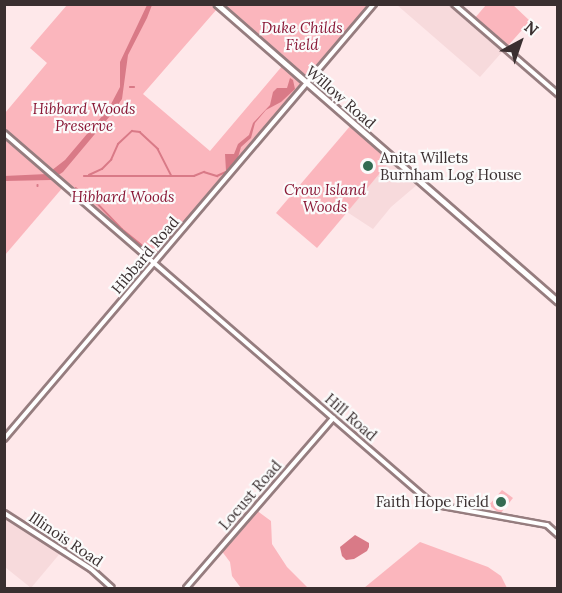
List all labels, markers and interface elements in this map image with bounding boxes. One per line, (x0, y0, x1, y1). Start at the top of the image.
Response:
north arrow (490, 12, 550, 72)
text: N (520, 17, 543, 40)
park label: Duke Childs Field (261, 18, 343, 53)
street label: Willow Road (302, 62, 380, 132)
park label: Hibbard Woods Preserve (32, 99, 136, 134)
place label: Anita Willets Burnham Log House (380, 148, 522, 183)
marker: Anita Willets Burnham Log House (361, 159, 375, 173)
park label: Crow Island Woods (284, 180, 366, 215)
park label: Hibbard Woods (71, 188, 175, 206)
street label: Hibbard Road (108, 213, 182, 297)
street label: Hill Road (321, 390, 381, 444)
street label: Locust Road (215, 457, 285, 533)
place label: Faith Hope Field (376, 493, 489, 511)
marker: Faith Hope Field (494, 495, 508, 509)
street label: Illinois Road (26, 508, 106, 570)

